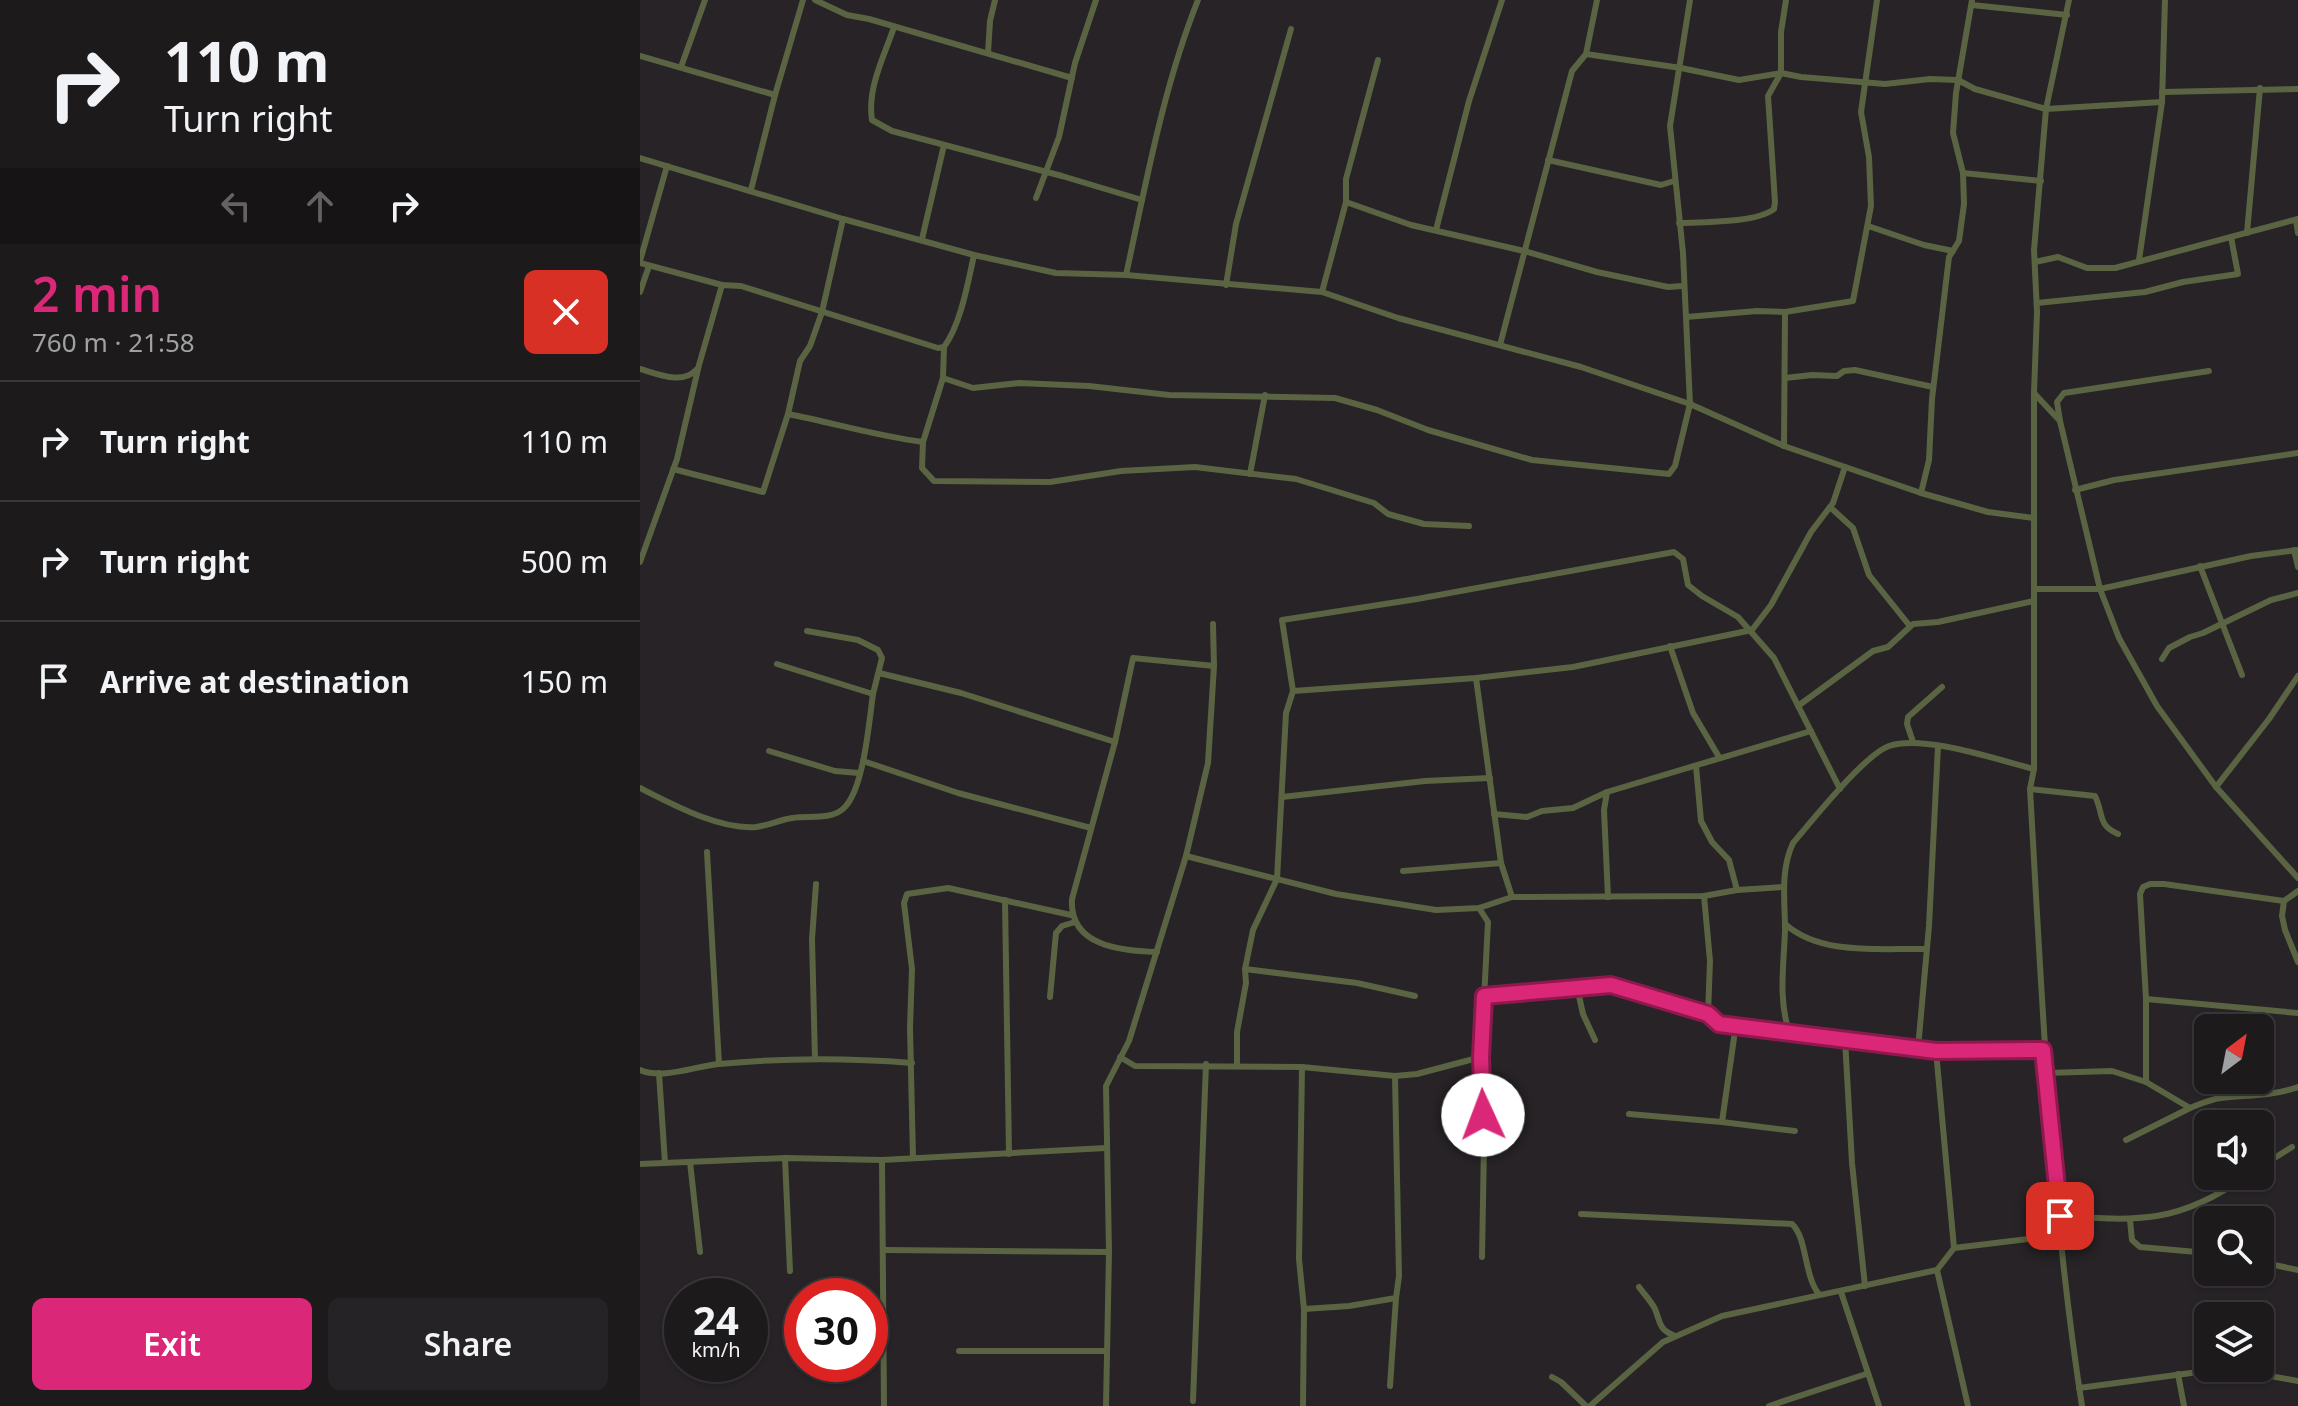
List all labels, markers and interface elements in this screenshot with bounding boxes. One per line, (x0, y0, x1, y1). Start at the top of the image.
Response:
text: 110 m (164, 22, 329, 98)
icon: right (32, 32, 136, 136)
text: Turn right (164, 94, 332, 143)
icon: left (214, 184, 258, 228)
icon: ahead (298, 184, 342, 228)
icon: right (382, 184, 426, 228)
text: 2 min (32, 261, 162, 326)
button: close (524, 270, 608, 354)
text: 760 m · 21:58 (32, 324, 195, 360)
icon: right (32, 419, 76, 463)
text: Turn right (100, 421, 250, 462)
text: 110 m (521, 421, 608, 462)
icon: right (32, 539, 76, 583)
text: Turn right (100, 541, 250, 582)
text: 500 m (521, 541, 608, 582)
icon: arrive (32, 659, 76, 703)
text: Arrive at destination (100, 661, 410, 702)
text: 150 m (521, 661, 608, 702)
north arrow (2194, 1014, 2274, 1094)
map controls (2194, 1014, 2274, 1382)
position arrow (1441, 1073, 1525, 1157)
button: sound (2194, 1110, 2274, 1190)
pin (2026, 1182, 2094, 1250)
icon: arrive (2038, 1194, 2082, 1238)
button: search (2194, 1206, 2274, 1286)
speed limit sign: 30 (784, 1278, 888, 1382)
text: 24 (693, 1292, 739, 1347)
button: Exit (32, 1298, 312, 1390)
button: Share (328, 1298, 608, 1390)
button: layers (2194, 1302, 2274, 1382)
text: km/h (691, 1336, 741, 1363)

